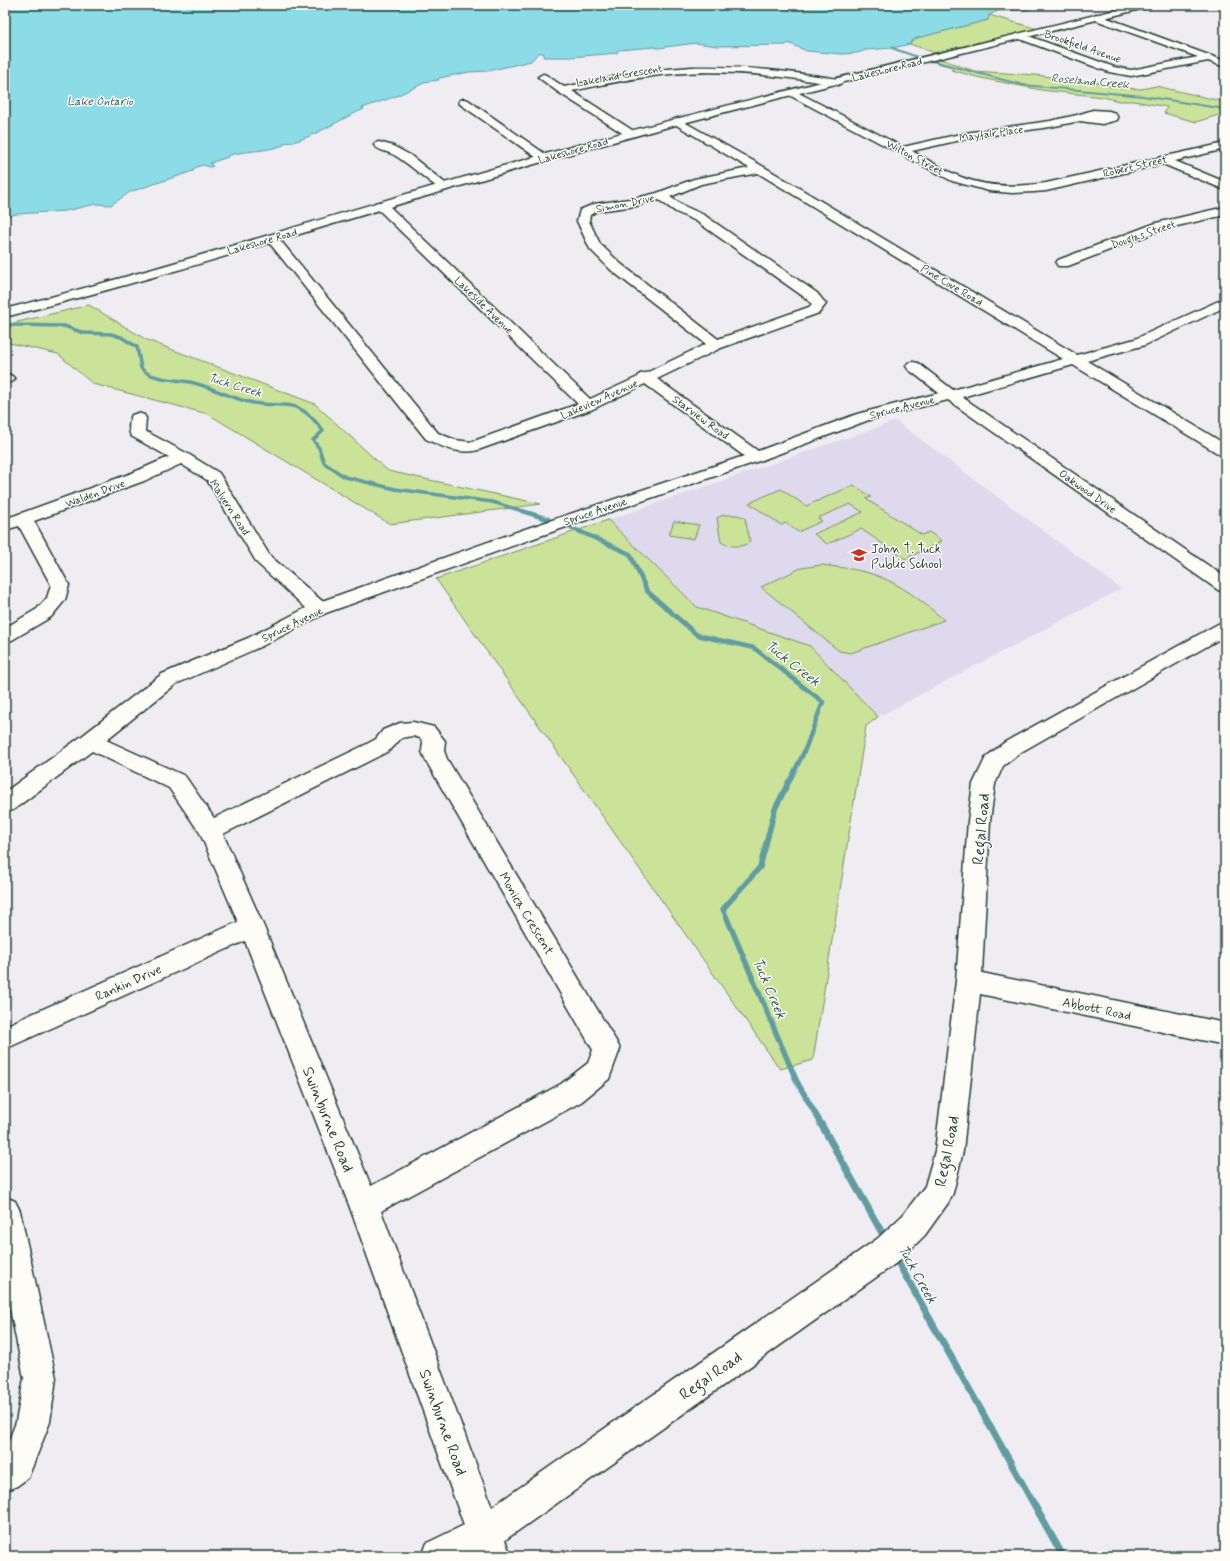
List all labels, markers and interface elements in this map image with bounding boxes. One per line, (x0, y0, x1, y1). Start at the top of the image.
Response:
street label: Brookfield Avenue (1042, 27, 1123, 67)
street label: Lakeshore Road (851, 54, 924, 85)
street label: Lakeland Crescent (575, 62, 663, 90)
water label: Roseland Creek (1050, 71, 1131, 93)
water label: Lake Ontario (67, 94, 133, 110)
street label: Mayfair Place (958, 123, 1024, 145)
street label: Lakeshore Road (537, 134, 610, 168)
street label: Wilton Street (884, 137, 945, 179)
street label: Robert Street (1102, 153, 1169, 181)
street label: Simon Drive (595, 191, 656, 217)
street label: Douglas Street (1109, 217, 1178, 254)
street label: Lakeshore Road (226, 225, 299, 259)
street label: Pine Cove Road (918, 262, 985, 310)
street label: Lakeside Avenue (451, 274, 516, 338)
water label: Tuck Creek (206, 370, 264, 402)
street label: Lakeview Avenue (559, 377, 640, 423)
street label: Starview Road (669, 393, 731, 443)
street label: Spruce Avenue (868, 393, 936, 423)
street label: Oakwood Drive (1056, 467, 1119, 517)
street label: Walden Drive (64, 477, 127, 511)
street label: Malvern Road (206, 477, 252, 538)
street label: Spruce Avenue (562, 495, 629, 529)
place label: John T. Tuck Public School (871, 541, 942, 573)
school or university icon: John T. Tuck Public School (850, 546, 868, 564)
street label: Spruce Avenue (260, 604, 325, 646)
water label: Tuck Creek (761, 637, 823, 691)
street label: Regal Road (968, 792, 996, 866)
street label: Monica Crescent (494, 869, 557, 958)
water label: Tuck Creek (748, 955, 790, 1022)
street label: Rankin Drive (93, 961, 164, 1006)
street label: Abbott Road (1061, 994, 1133, 1025)
street label: Swinburne Road (297, 1064, 358, 1175)
street label: Regal Road (930, 1114, 966, 1189)
water label: Tuck Creek (894, 1242, 941, 1307)
street label: Regal Road (675, 1347, 747, 1406)
street label: Swinburne Road (414, 1366, 472, 1479)

